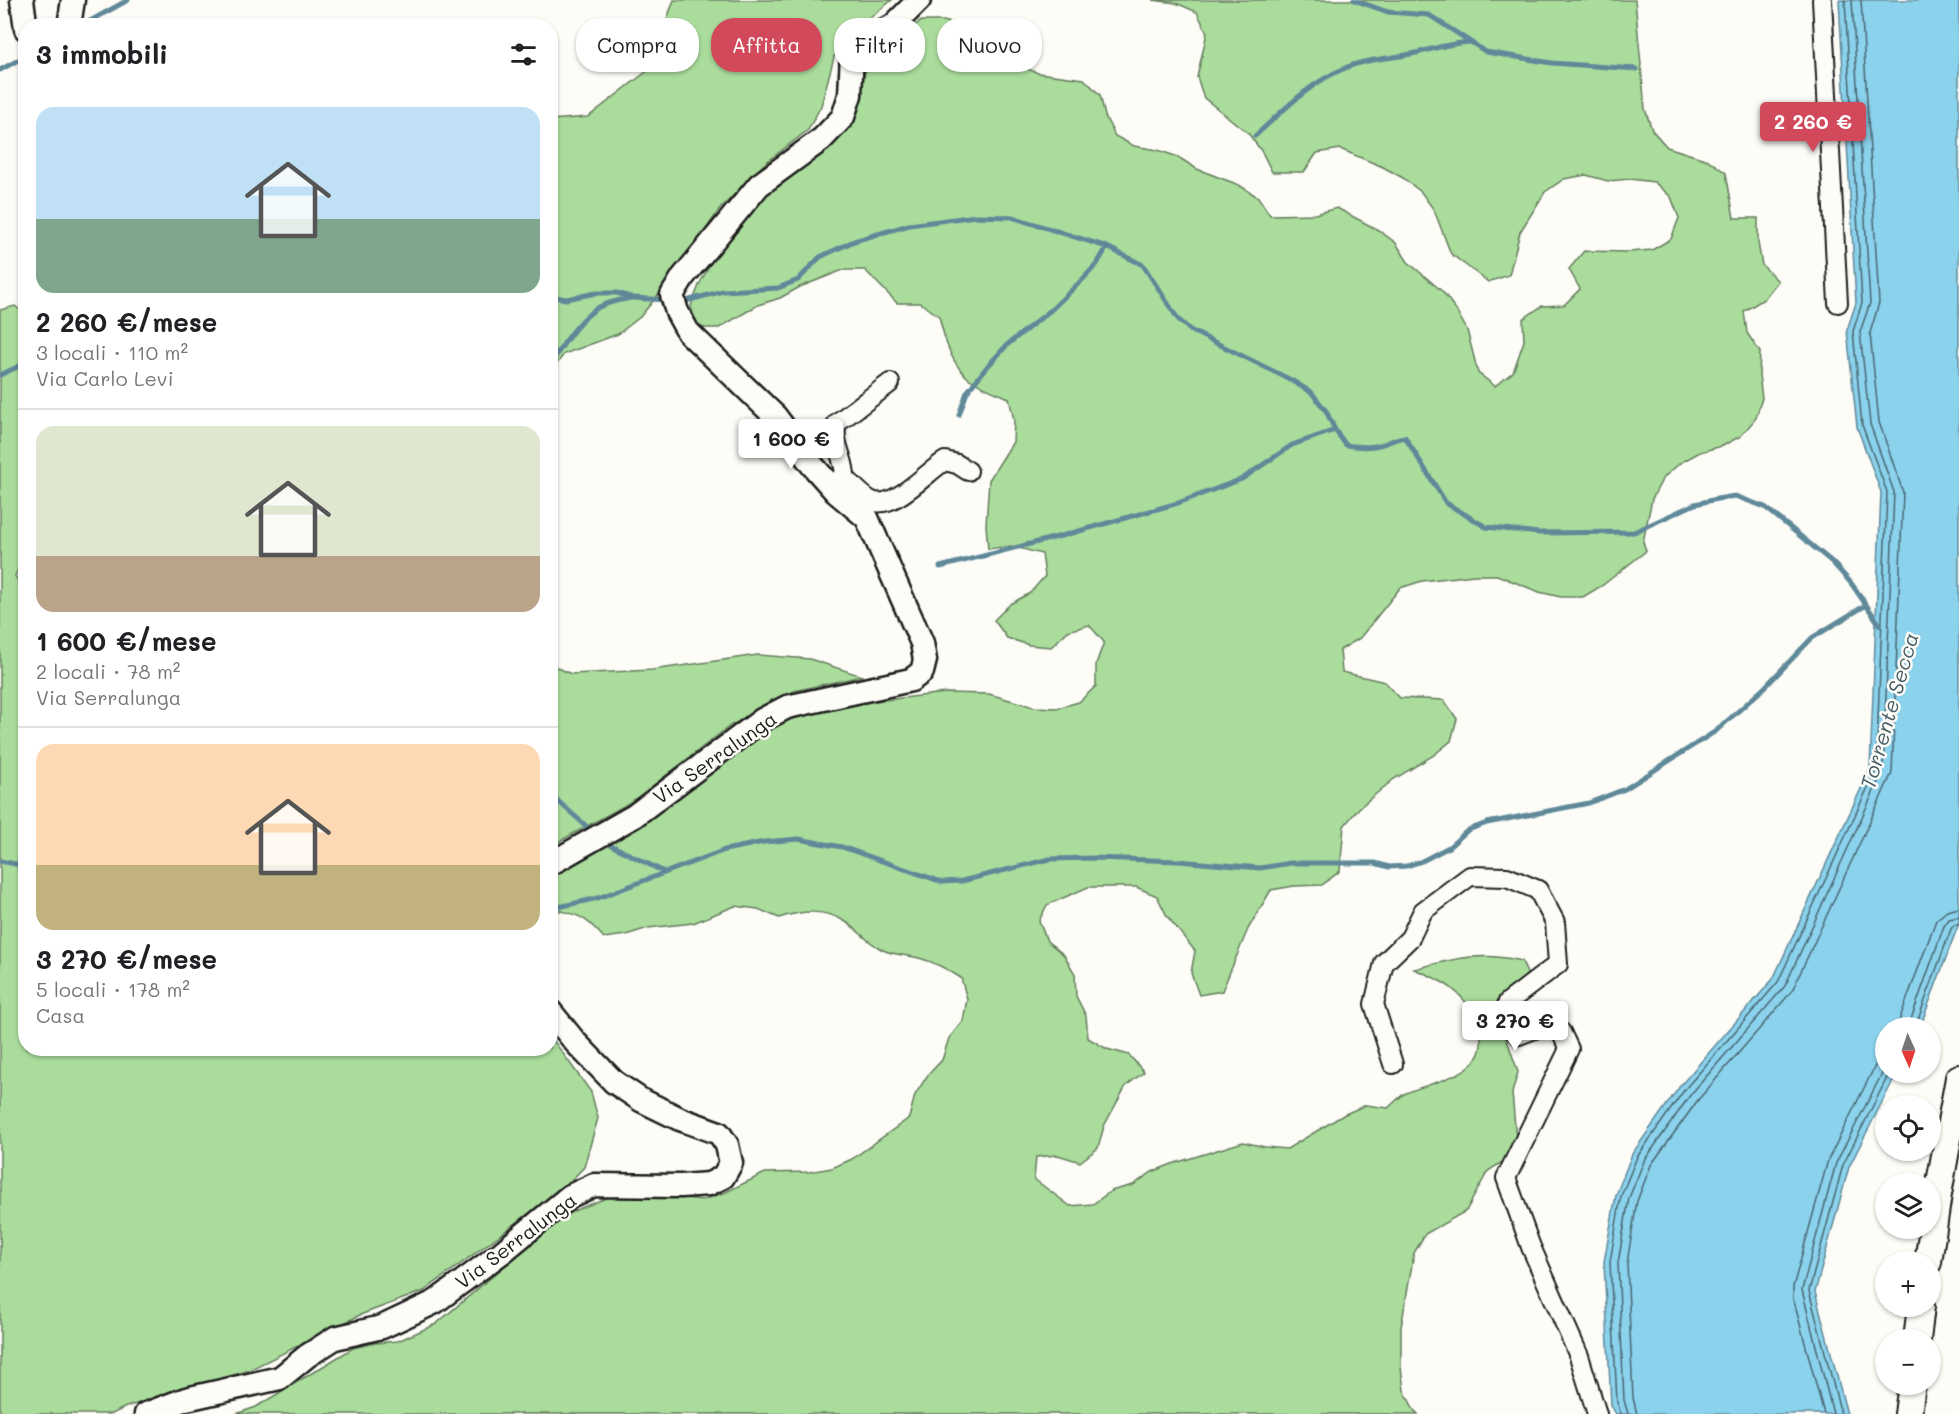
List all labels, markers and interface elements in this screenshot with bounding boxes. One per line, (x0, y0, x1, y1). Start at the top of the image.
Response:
chip: Compra (576, 18, 699, 72)
chip: Affitta (711, 18, 822, 72)
chip: Filtri (834, 18, 925, 72)
chip: Nuovo (937, 18, 1042, 72)
text: 3 immobili (36, 37, 168, 71)
icon: filters (507, 38, 540, 71)
pin: 2 260 € (1758, 102, 1868, 153)
text: 2 260 € (1774, 108, 1852, 134)
icon: home (234, 146, 342, 254)
text: 2 260 €/mese (36, 305, 217, 339)
text: 3 locali · 110 m² (36, 339, 188, 365)
text: Via Carlo Levi (36, 365, 174, 391)
pin: 1 600 € (736, 419, 846, 470)
text: 1 600 € (752, 425, 830, 451)
icon: home (234, 465, 342, 573)
text: 1 600 €/mese (36, 624, 216, 658)
water label: Torrente Secca (1853, 629, 1924, 792)
text: 2 locali · 78 m² (36, 658, 180, 684)
text: Via Serralunga (36, 684, 181, 710)
street label: Via Serralunga (648, 705, 781, 809)
icon: home (234, 783, 342, 891)
text: 3 270 €/mese (36, 942, 217, 976)
text: 5 locali · 178 m² (36, 976, 190, 1002)
pin: 3 270 € (1460, 1001, 1570, 1052)
text: Casa (36, 1002, 85, 1028)
text: 3 270 € (1476, 1007, 1554, 1033)
north arrow (1875, 1017, 1941, 1083)
map controls (1875, 1017, 1941, 1395)
button: locate (1875, 1095, 1941, 1161)
button: layers (1875, 1173, 1941, 1239)
street label: Via Serralunga (450, 1186, 581, 1294)
button: + (1875, 1251, 1941, 1317)
button: − (1875, 1329, 1941, 1395)

